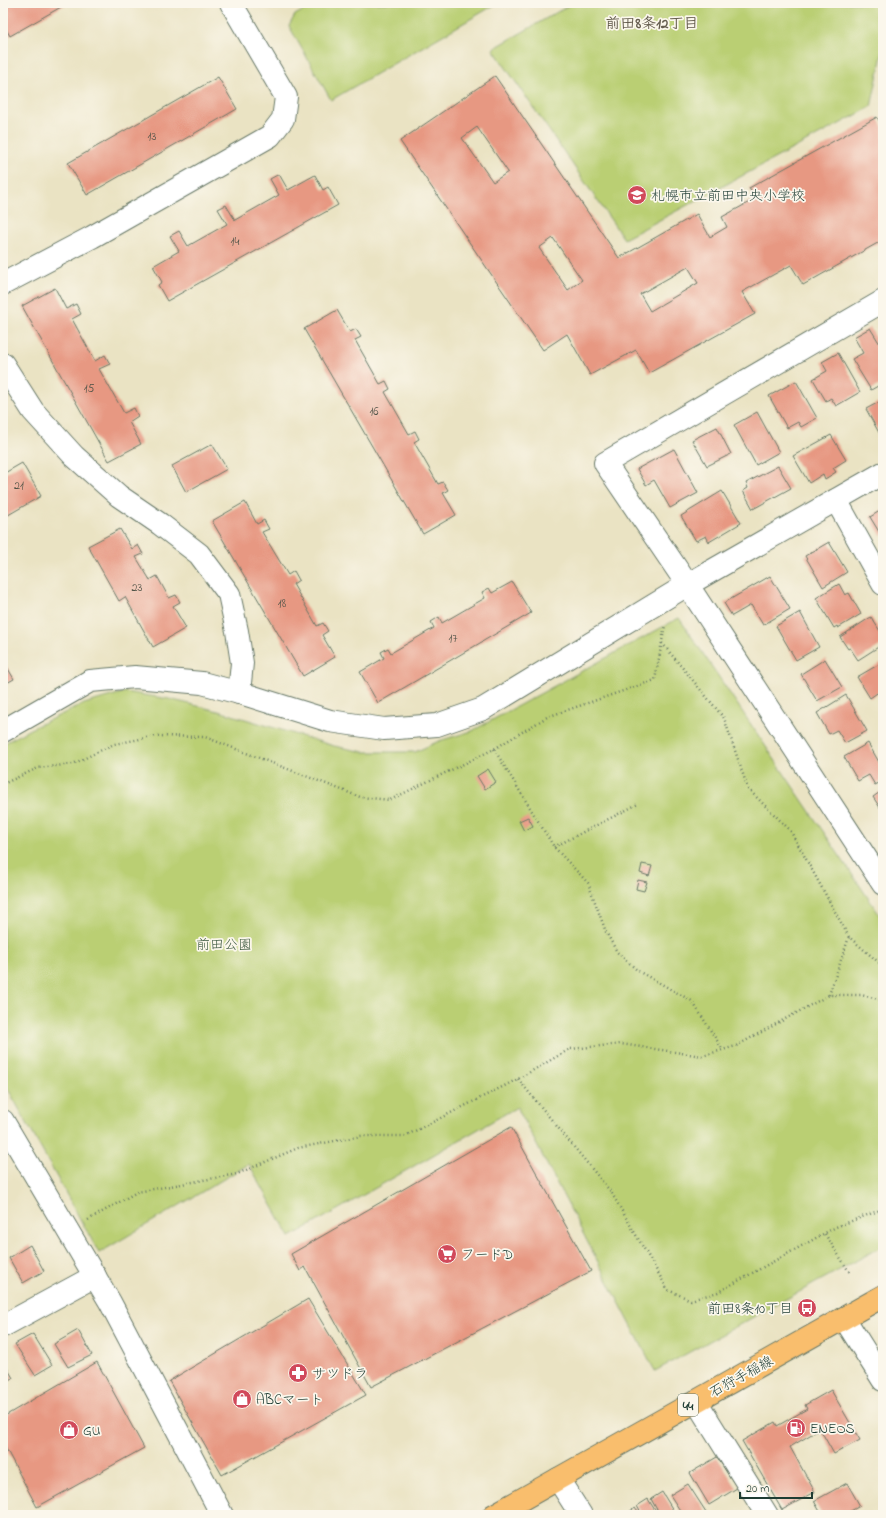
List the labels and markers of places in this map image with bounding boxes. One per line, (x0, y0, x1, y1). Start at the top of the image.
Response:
school or university icon: 札幌市立前田中央小学校 (626, 184, 648, 206)
place label: 札幌市立前田中央小学校 (651, 186, 805, 207)
supermarket icon: フードD (436, 1243, 458, 1265)
place label: フードD (461, 1245, 513, 1266)
bus stop icon: 前田8条10丁目 (796, 1297, 818, 1319)
place label: 前田8条10丁目 (707, 1299, 793, 1320)
pharmacy icon: サツドラ (287, 1362, 309, 1384)
place label: サツドラ (312, 1364, 368, 1385)
shop icon: ABCマート (231, 1388, 253, 1410)
place label: ABCマート (256, 1390, 324, 1411)
fuel station icon: ENEOS (785, 1417, 807, 1439)
shop icon: GU (58, 1419, 80, 1441)
place label: ENEOS (810, 1419, 855, 1440)
place label: GU (83, 1421, 101, 1442)

